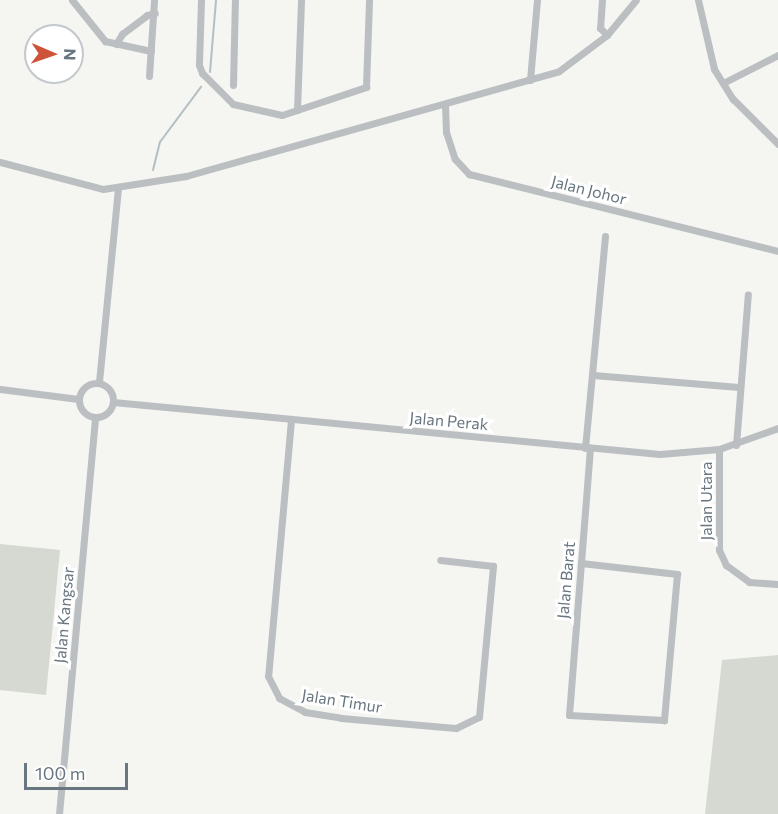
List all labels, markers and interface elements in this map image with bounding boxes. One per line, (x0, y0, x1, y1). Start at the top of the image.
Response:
north arrow (24, 24, 84, 84)
text: N (61, 48, 80, 61)
street label: Jalan Johor (549, 171, 629, 209)
street label: Jalan Perak (409, 408, 489, 434)
street label: Jalan Utara (696, 462, 716, 540)
street label: Jalan Barat (553, 541, 579, 619)
street label: Jalan Kangsar (50, 566, 78, 664)
street label: Jalan Timur (300, 685, 384, 717)
scale bar (27, 751, 130, 789)
text: 100 m (35, 762, 85, 784)

